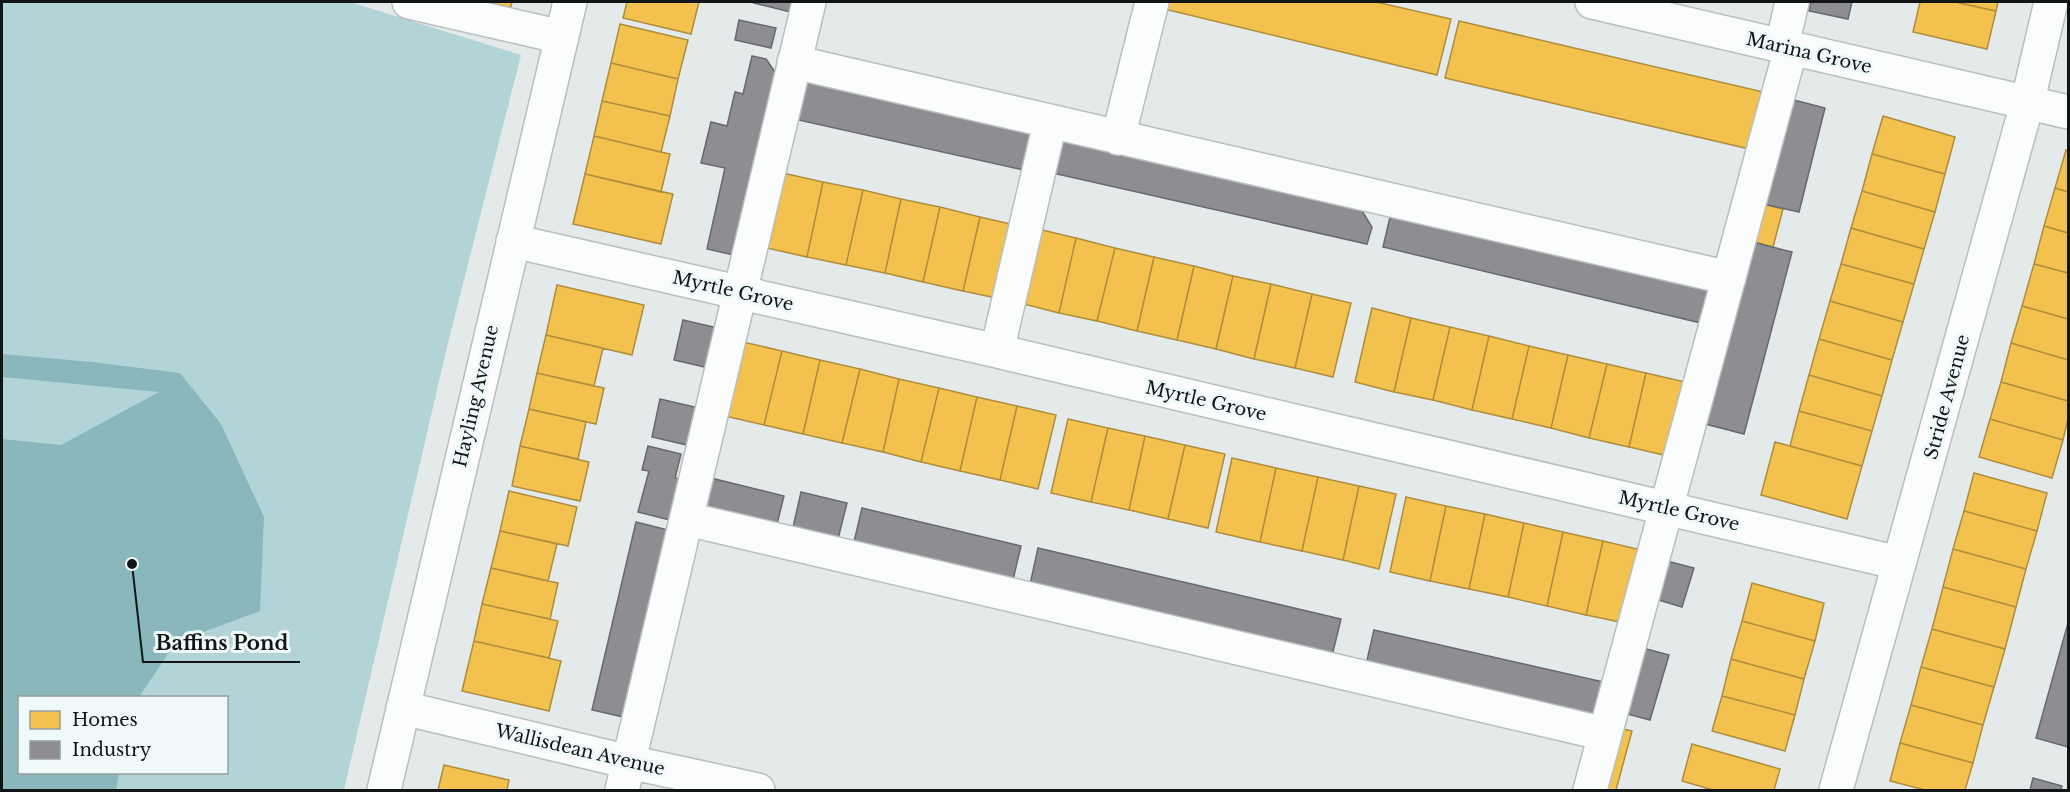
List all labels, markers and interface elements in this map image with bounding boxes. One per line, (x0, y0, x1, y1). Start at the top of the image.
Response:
street label: Marina Grove (1744, 28, 1874, 78)
street label: Myrtle Grove (670, 266, 796, 316)
street label: Hayling Avenue (449, 323, 503, 469)
street label: Stride Avenue (1920, 332, 1974, 462)
street label: Myrtle Grove (1143, 376, 1269, 426)
street label: Myrtle Grove (1616, 486, 1742, 536)
callout: Baffins Pond (143, 624, 300, 662)
text: Baffins Pond (156, 631, 289, 655)
legend (18, 696, 228, 774)
text: Homes (72, 709, 138, 731)
street label: Wallisdean Avenue (492, 720, 667, 780)
text: Industry (72, 739, 152, 761)

